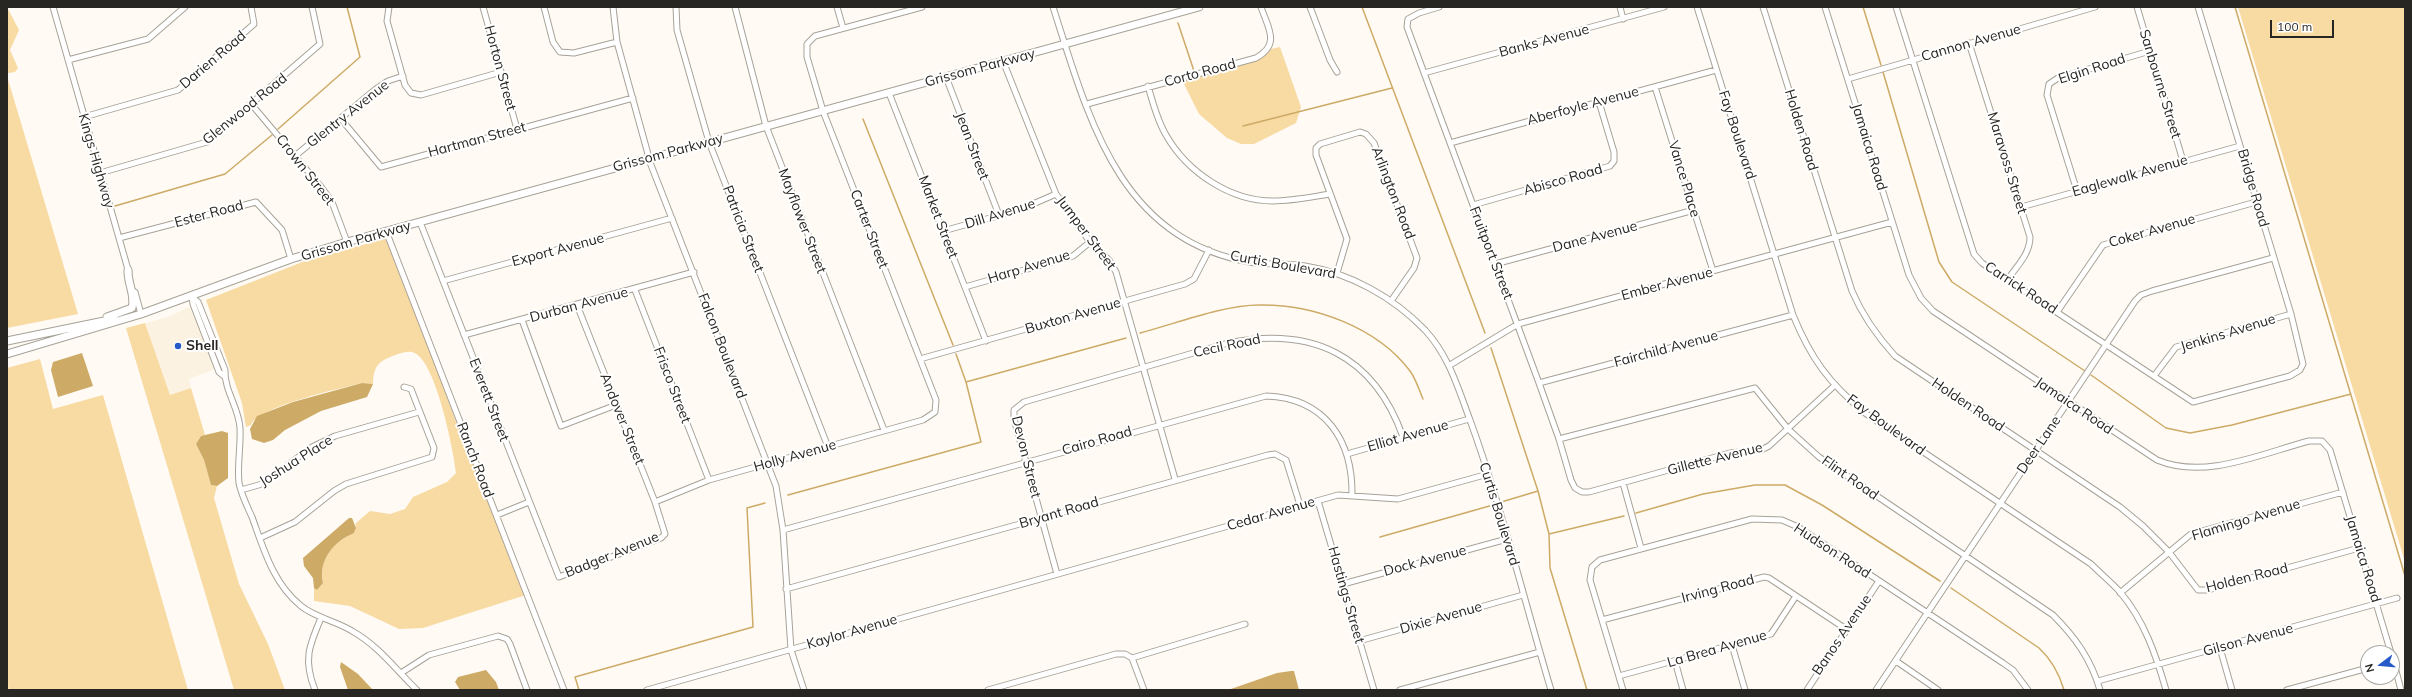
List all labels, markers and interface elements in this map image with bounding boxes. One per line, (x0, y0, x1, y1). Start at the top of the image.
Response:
scale bar (2272, 12, 2336, 38)
text: 100 m (2277, 19, 2312, 34)
street label: Banks Avenue (1497, 21, 1591, 61)
street label: Cannon Avenue (1919, 21, 2023, 65)
street label: Horton Street (481, 24, 519, 112)
street label: Sanbourne Street (2135, 27, 2185, 141)
street label: Darien Road (177, 28, 249, 92)
street label: Grissom Parkway (923, 45, 1037, 91)
street label: Elgin Road (2056, 50, 2128, 88)
street label: Corto Road (1162, 55, 1238, 91)
street label: Glenwood Road (199, 70, 291, 148)
street label: Glentry Avenue (304, 77, 392, 151)
street label: Aberfoyle Avenue (1525, 83, 1641, 129)
street label: Holden Road (1781, 87, 1821, 173)
street label: Fay Boulevard (1715, 88, 1759, 182)
street label: Jamaica Road (1848, 101, 1890, 193)
street label: Jean Street (951, 110, 993, 182)
street label: Maravoss Street (1984, 110, 2030, 216)
street label: Kings Highway (74, 112, 118, 210)
street label: Hartman Street (426, 119, 528, 161)
street label: Grissom Parkway (611, 130, 725, 176)
street label: Crown Street (272, 131, 338, 209)
street label: Vance Place (1664, 139, 1704, 219)
street label: Arlington Road (1368, 144, 1418, 242)
street label: Bridge Road (2234, 147, 2272, 229)
street label: Eaglewalk Avenue (2070, 151, 2190, 201)
street label: Abisco Road (1521, 161, 1605, 199)
street label: Mayflower Street (774, 166, 830, 276)
street label: Market Street (914, 173, 962, 261)
street label: Patricia Street (719, 183, 767, 275)
street label: Carter Street (846, 187, 892, 271)
street label: Jumper Street (1053, 193, 1119, 273)
street label: Dill Avenue (963, 195, 1037, 233)
street label: Ester Road (173, 197, 245, 231)
street label: Fruitport Street (1466, 204, 1516, 302)
street label: Coker Avenue (2107, 211, 2197, 251)
street label: Grissom Parkway (299, 217, 413, 265)
street label: Dane Avenue (1551, 218, 1639, 256)
street label: Export Avenue (510, 230, 606, 270)
street label: Harp Avenue (986, 247, 1072, 287)
street label: Curtis Boulevard (1229, 247, 1337, 283)
street label: Carrick Road (1981, 258, 2061, 318)
street label: Ember Avenue (1619, 264, 1715, 304)
street label: Durban Avenue (528, 284, 630, 326)
street label: Falcon Boulevard (694, 291, 750, 401)
street label: Buxton Avenue (1023, 294, 1123, 338)
street label: Jenkins Avenue (2178, 311, 2278, 355)
street label: Fairchild Avenue (1612, 327, 1720, 371)
street label: Cecil Road (1192, 331, 1262, 361)
place label: Shell (186, 338, 218, 354)
marker: Shell (173, 341, 183, 351)
street label: Frisco Street (650, 345, 694, 425)
street label: Everett Street (465, 356, 513, 444)
street label: Andover Street (596, 371, 648, 467)
street label: Holden Road (1928, 374, 2008, 436)
street label: Jamaica Road (2032, 374, 2116, 438)
street label: Fay Boulevard (1844, 391, 1928, 459)
street label: Deer Lane (2014, 413, 2064, 477)
street label: Devon Street (1008, 414, 1044, 500)
street label: Elliot Avenue (1366, 416, 1450, 456)
street label: Ranch Road (453, 420, 497, 500)
street label: Cairo Road (1060, 423, 1134, 459)
street label: Joshua Place (256, 432, 336, 490)
street label: Holly Avenue (752, 436, 838, 476)
street label: Gillette Avenue (1666, 439, 1764, 479)
street label: Flint Road (1818, 452, 1882, 504)
street label: Curtis Boulevard (1475, 460, 1523, 568)
street label: Cedar Avenue (1225, 493, 1317, 535)
street label: Bryant Road (1017, 494, 1101, 532)
street label: Flamingo Avenue (2190, 496, 2302, 544)
street label: Jamaica Road (2342, 513, 2384, 605)
street label: Hudson Road (1790, 520, 1874, 582)
street label: Badger Avenue (563, 529, 661, 581)
street label: Dock Avenue (1382, 542, 1468, 580)
street label: Hastings Street (1324, 545, 1368, 645)
street label: Holden Road (2204, 560, 2290, 596)
street label: Irving Road (1680, 571, 1756, 607)
street label: Banos Avenue (1809, 592, 1875, 678)
street label: Dixie Avenue (1398, 598, 1484, 638)
street label: Kaylor Avenue (805, 611, 899, 653)
street label: Gilson Avenue (2201, 620, 2295, 660)
street label: La Brea Avenue (1665, 627, 1769, 671)
north arrow (2360, 645, 2400, 685)
text: N (2362, 662, 2377, 674)

